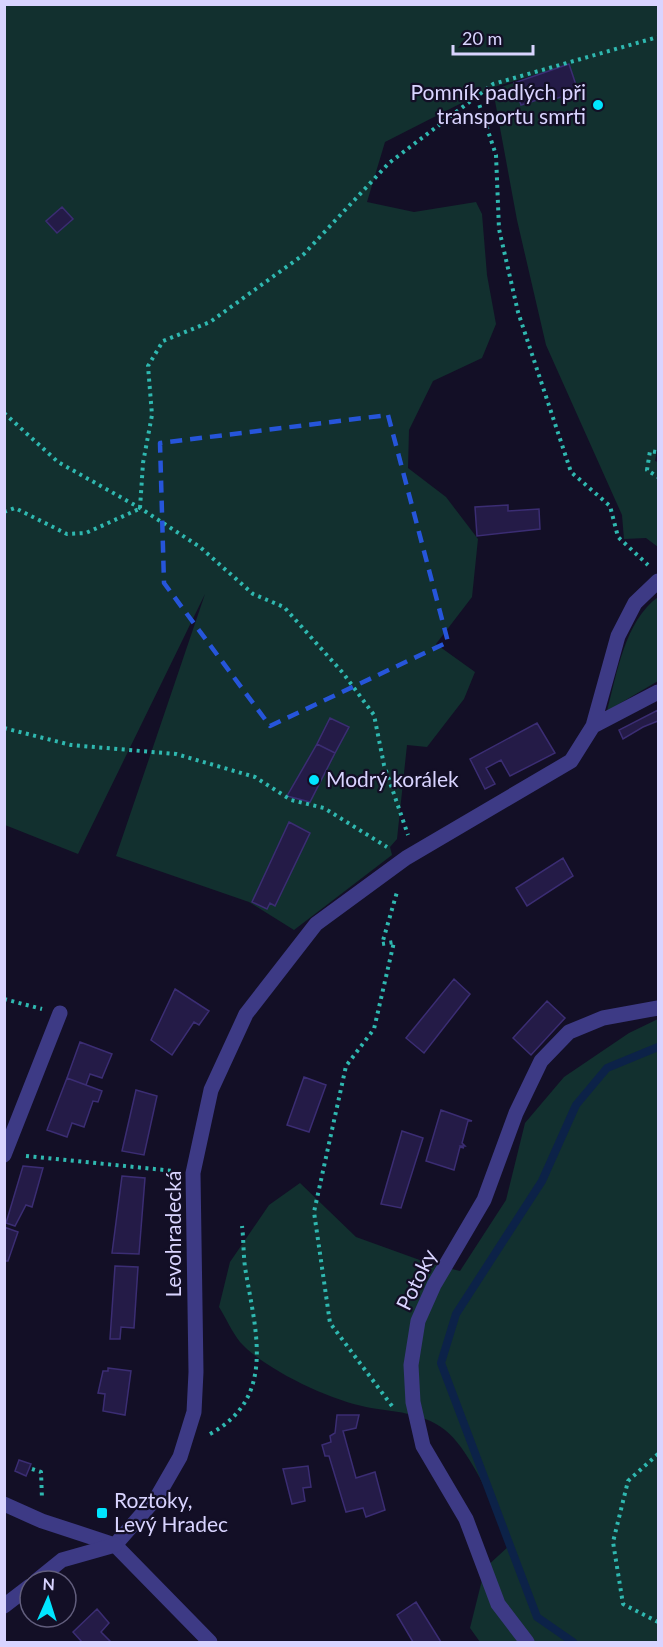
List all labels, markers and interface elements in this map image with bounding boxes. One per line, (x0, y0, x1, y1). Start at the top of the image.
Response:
scale bar (453, 18, 532, 56)
text: 20 m (462, 27, 502, 49)
place label: Pomník padlých při transportu smrti (411, 79, 586, 128)
marker: Pomník padlých při transportu smrti (591, 98, 605, 112)
place label: Modrý korálek (326, 766, 459, 791)
marker: Modrý korálek (307, 773, 321, 787)
street label: Levohradecká (160, 1171, 185, 1297)
street label: Potoky (390, 1245, 441, 1314)
place label: Roztoky, Levý Hradec (114, 1487, 228, 1536)
marker: Roztoky, Levý Hradec (95, 1506, 109, 1520)
north arrow (18, 1569, 78, 1629)
text: N (42, 1574, 55, 1593)

